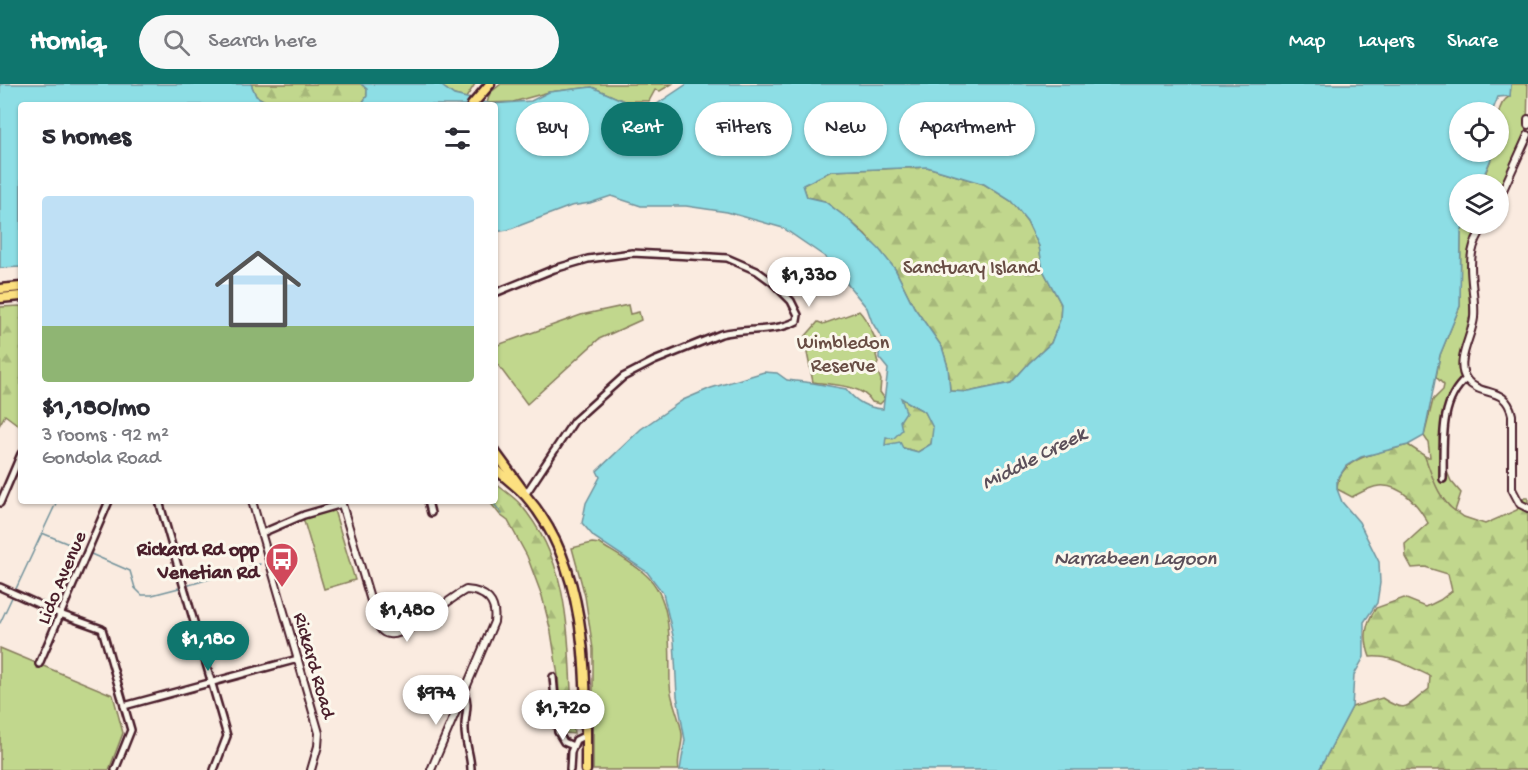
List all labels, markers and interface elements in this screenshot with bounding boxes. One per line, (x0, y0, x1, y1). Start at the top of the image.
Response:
search box (139, 15, 559, 69)
text: Homiq (30, 26, 103, 59)
icon: search (160, 26, 193, 59)
text: Search here (208, 29, 317, 55)
text: Map (1289, 30, 1325, 55)
text: Layers (1358, 30, 1414, 55)
text: Share (1447, 30, 1498, 55)
chip: Buy (516, 102, 589, 156)
chip: Rent (601, 102, 683, 156)
chip: Filters (695, 102, 792, 156)
chip: New (804, 102, 887, 156)
chip: Apartment (899, 102, 1035, 156)
map controls (1449, 102, 1509, 234)
button: locate (1449, 102, 1509, 162)
icon: filters (441, 122, 474, 155)
text: 5 homes (42, 123, 131, 154)
button: layers (1449, 174, 1509, 234)
icon: home (204, 235, 312, 343)
pin: $1,330 (760, 257, 858, 308)
park label: Sanctuary Island (903, 258, 1041, 281)
text: $1,330 (781, 265, 837, 288)
park label: Wimbledon Reserve (797, 333, 890, 379)
text: $1,180/mo (42, 394, 150, 425)
water label: Middle Creek (978, 422, 1093, 497)
text: 3 rooms · 92 m² (42, 425, 169, 448)
text: Gondola Road (42, 448, 161, 471)
street label: Lido Avenue (33, 528, 93, 628)
place label: Rickard Rd opp Venetian Rd (136, 540, 261, 586)
bus stop icon: Rickard Rd opp Venetian Rd (264, 541, 300, 588)
water label: Narrabeen Lagoon (1054, 548, 1217, 573)
pin: $1,480 (358, 592, 456, 643)
text: $1,480 (379, 600, 435, 623)
street label: Rickard Road (287, 610, 339, 724)
pin: $1,180 (159, 621, 257, 672)
text: $1,180 (181, 629, 235, 652)
pin: $974 (400, 675, 472, 726)
text: $974 (417, 683, 455, 706)
pin: $1,720 (514, 690, 612, 741)
text: $1,720 (536, 698, 590, 721)

